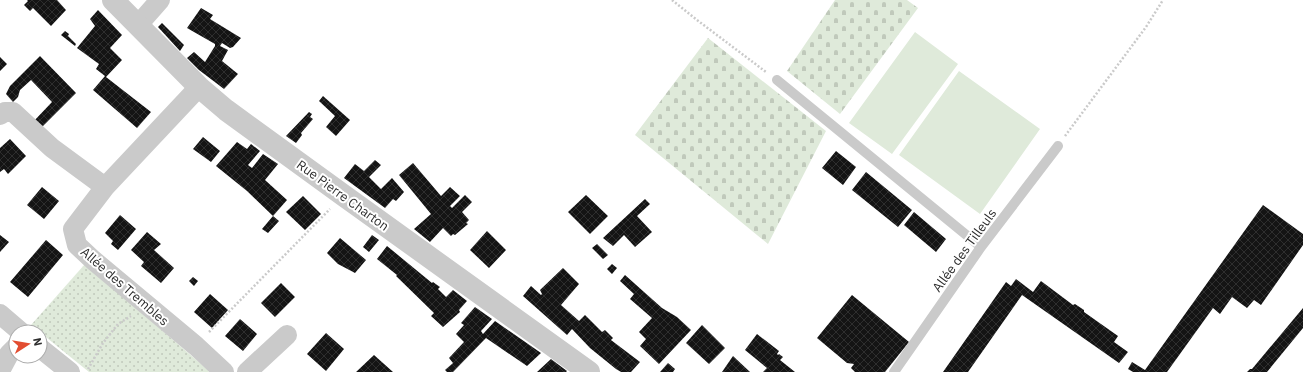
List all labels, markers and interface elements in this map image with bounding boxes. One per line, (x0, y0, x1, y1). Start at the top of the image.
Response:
street label: Rue Pierre Charton (293, 156, 392, 235)
street label: Allée des Tilleuls (928, 205, 1000, 295)
street label: Allée des Trembles (77, 243, 172, 329)
north arrow (8, 324, 48, 364)
text: N (30, 337, 45, 347)

